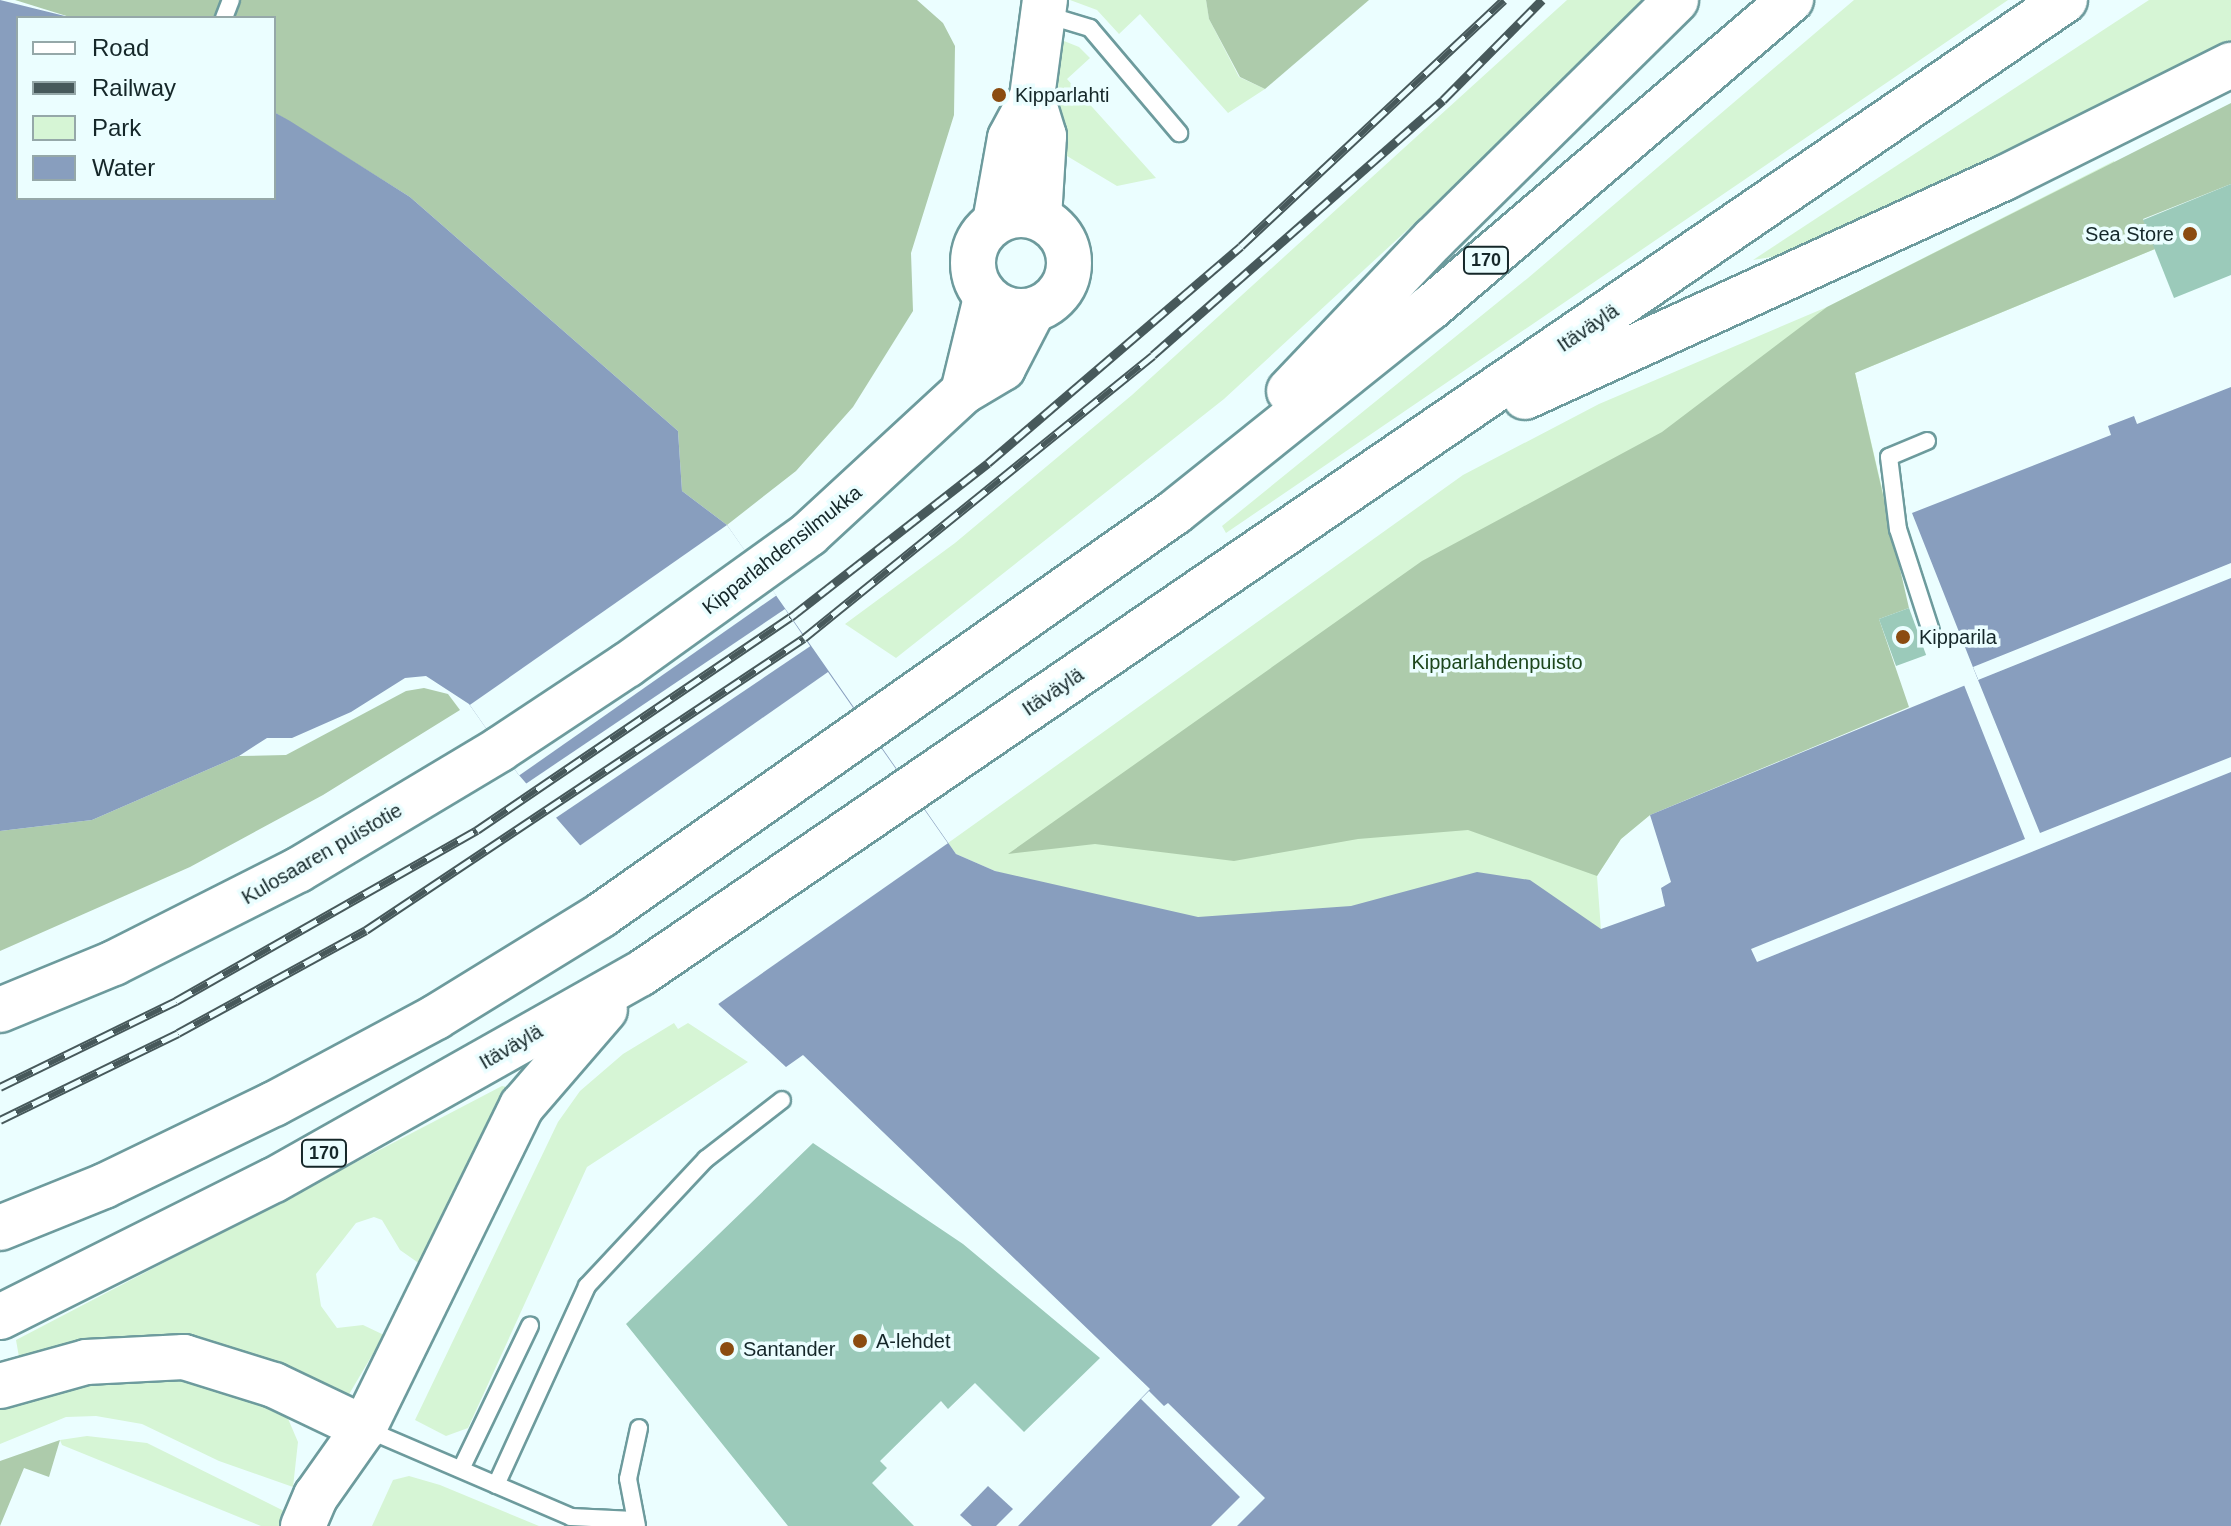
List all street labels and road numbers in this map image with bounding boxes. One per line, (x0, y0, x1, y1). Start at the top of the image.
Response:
road number: 170 (1462, 246, 1510, 274)
street label: Itäväylä (1553, 299, 1623, 357)
street label: Kipparlahdensilmukka (698, 480, 866, 620)
street label: Itäväylä (1018, 663, 1088, 721)
street label: Kulosaaren puistotie (238, 798, 406, 910)
street label: Itäväylä (475, 1019, 547, 1075)
road number: 170 (300, 1139, 348, 1167)

